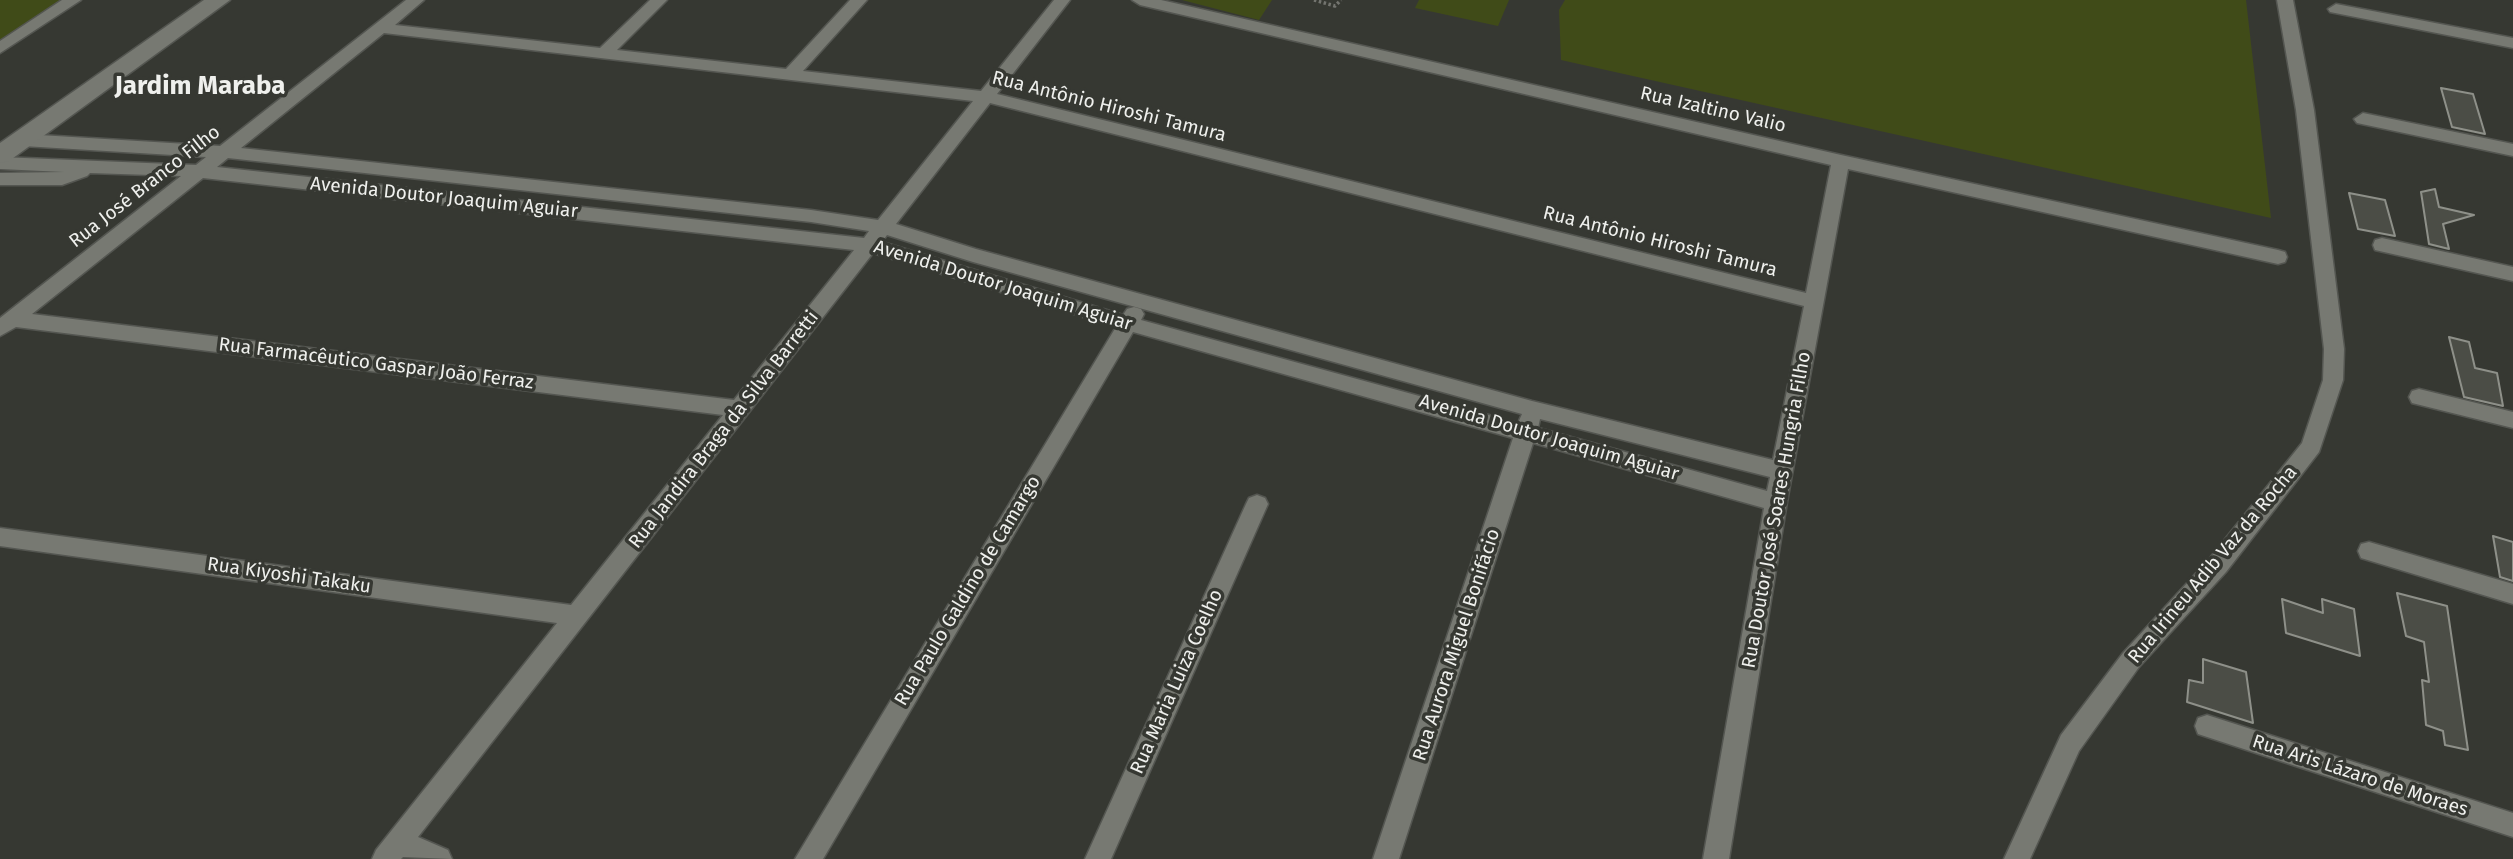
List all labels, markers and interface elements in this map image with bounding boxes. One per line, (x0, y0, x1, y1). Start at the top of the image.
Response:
street label: Rua Antônio Hiroshi Tamura (990, 67, 1228, 147)
district label: Jardim Maraba (114, 71, 286, 103)
street label: Rua Izaltino Valio (1638, 82, 1788, 138)
street label: Rua José Branco Filho (65, 121, 225, 253)
street label: Avenida Doutor Joaquim Aguiar (309, 173, 579, 223)
street label: Rua Antônio Hiroshi Tamura (1541, 202, 1779, 282)
street label: Avenida Doutor Joaquim Aguiar (871, 236, 1135, 336)
street label: Rua Jandira Braga da Silva Barretti (624, 307, 824, 553)
street label: Rua Farmacêutico Gaspar João Ferraz (217, 333, 535, 395)
street label: Rua Doutor José Soares Hungria Filho (1738, 350, 1816, 670)
street label: Avenida Doutor Joaquim Aguiar (1417, 390, 1681, 486)
street label: Rua Irineu Adib Vaz da Rocha (2124, 462, 2302, 668)
street label: Rua Paulo Galdino de Camargo (890, 472, 1046, 710)
street label: Rua Aurora Miguel Bonifácio (1409, 526, 1505, 764)
street label: Rua Kiyoshi Takaku (206, 553, 372, 599)
street label: Rua Maria Luiza Coelho (1126, 586, 1228, 778)
street label: Rua Aris Lázaro de Moraes (2249, 730, 2471, 822)

